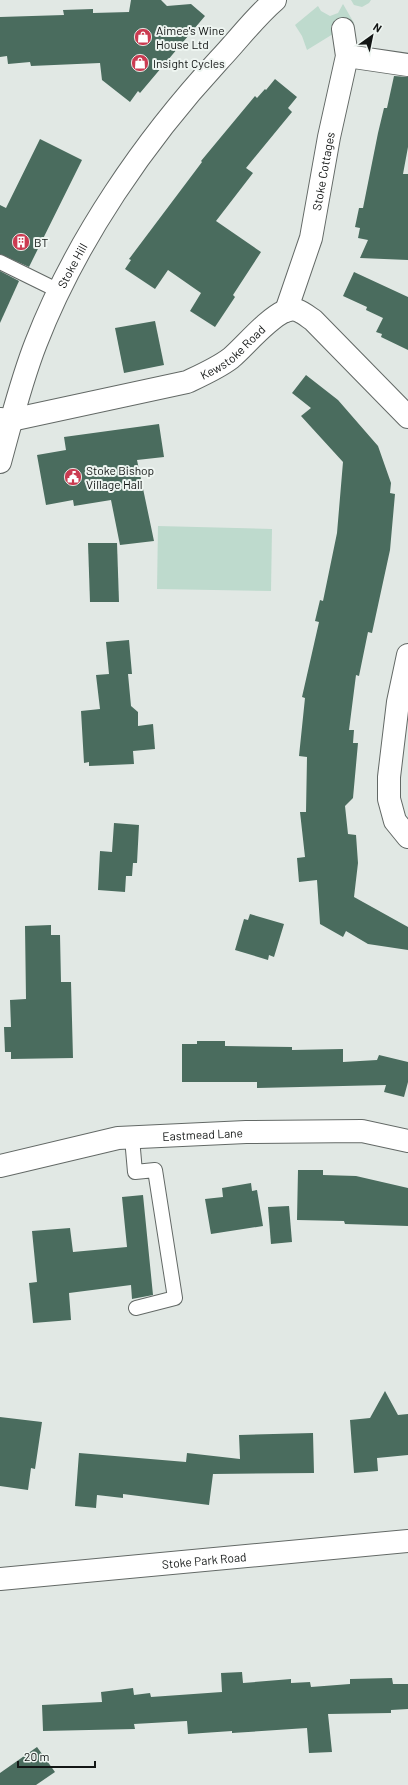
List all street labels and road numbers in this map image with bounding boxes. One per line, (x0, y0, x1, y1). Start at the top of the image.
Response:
street label: Stoke Cottages (309, 130, 337, 212)
street label: Stoke Hill (54, 240, 90, 290)
street label: Kewstoke Road (198, 322, 268, 382)
street label: Eastmead Lane (162, 1125, 243, 1143)
street label: Stoke Park Road (161, 1549, 247, 1571)

